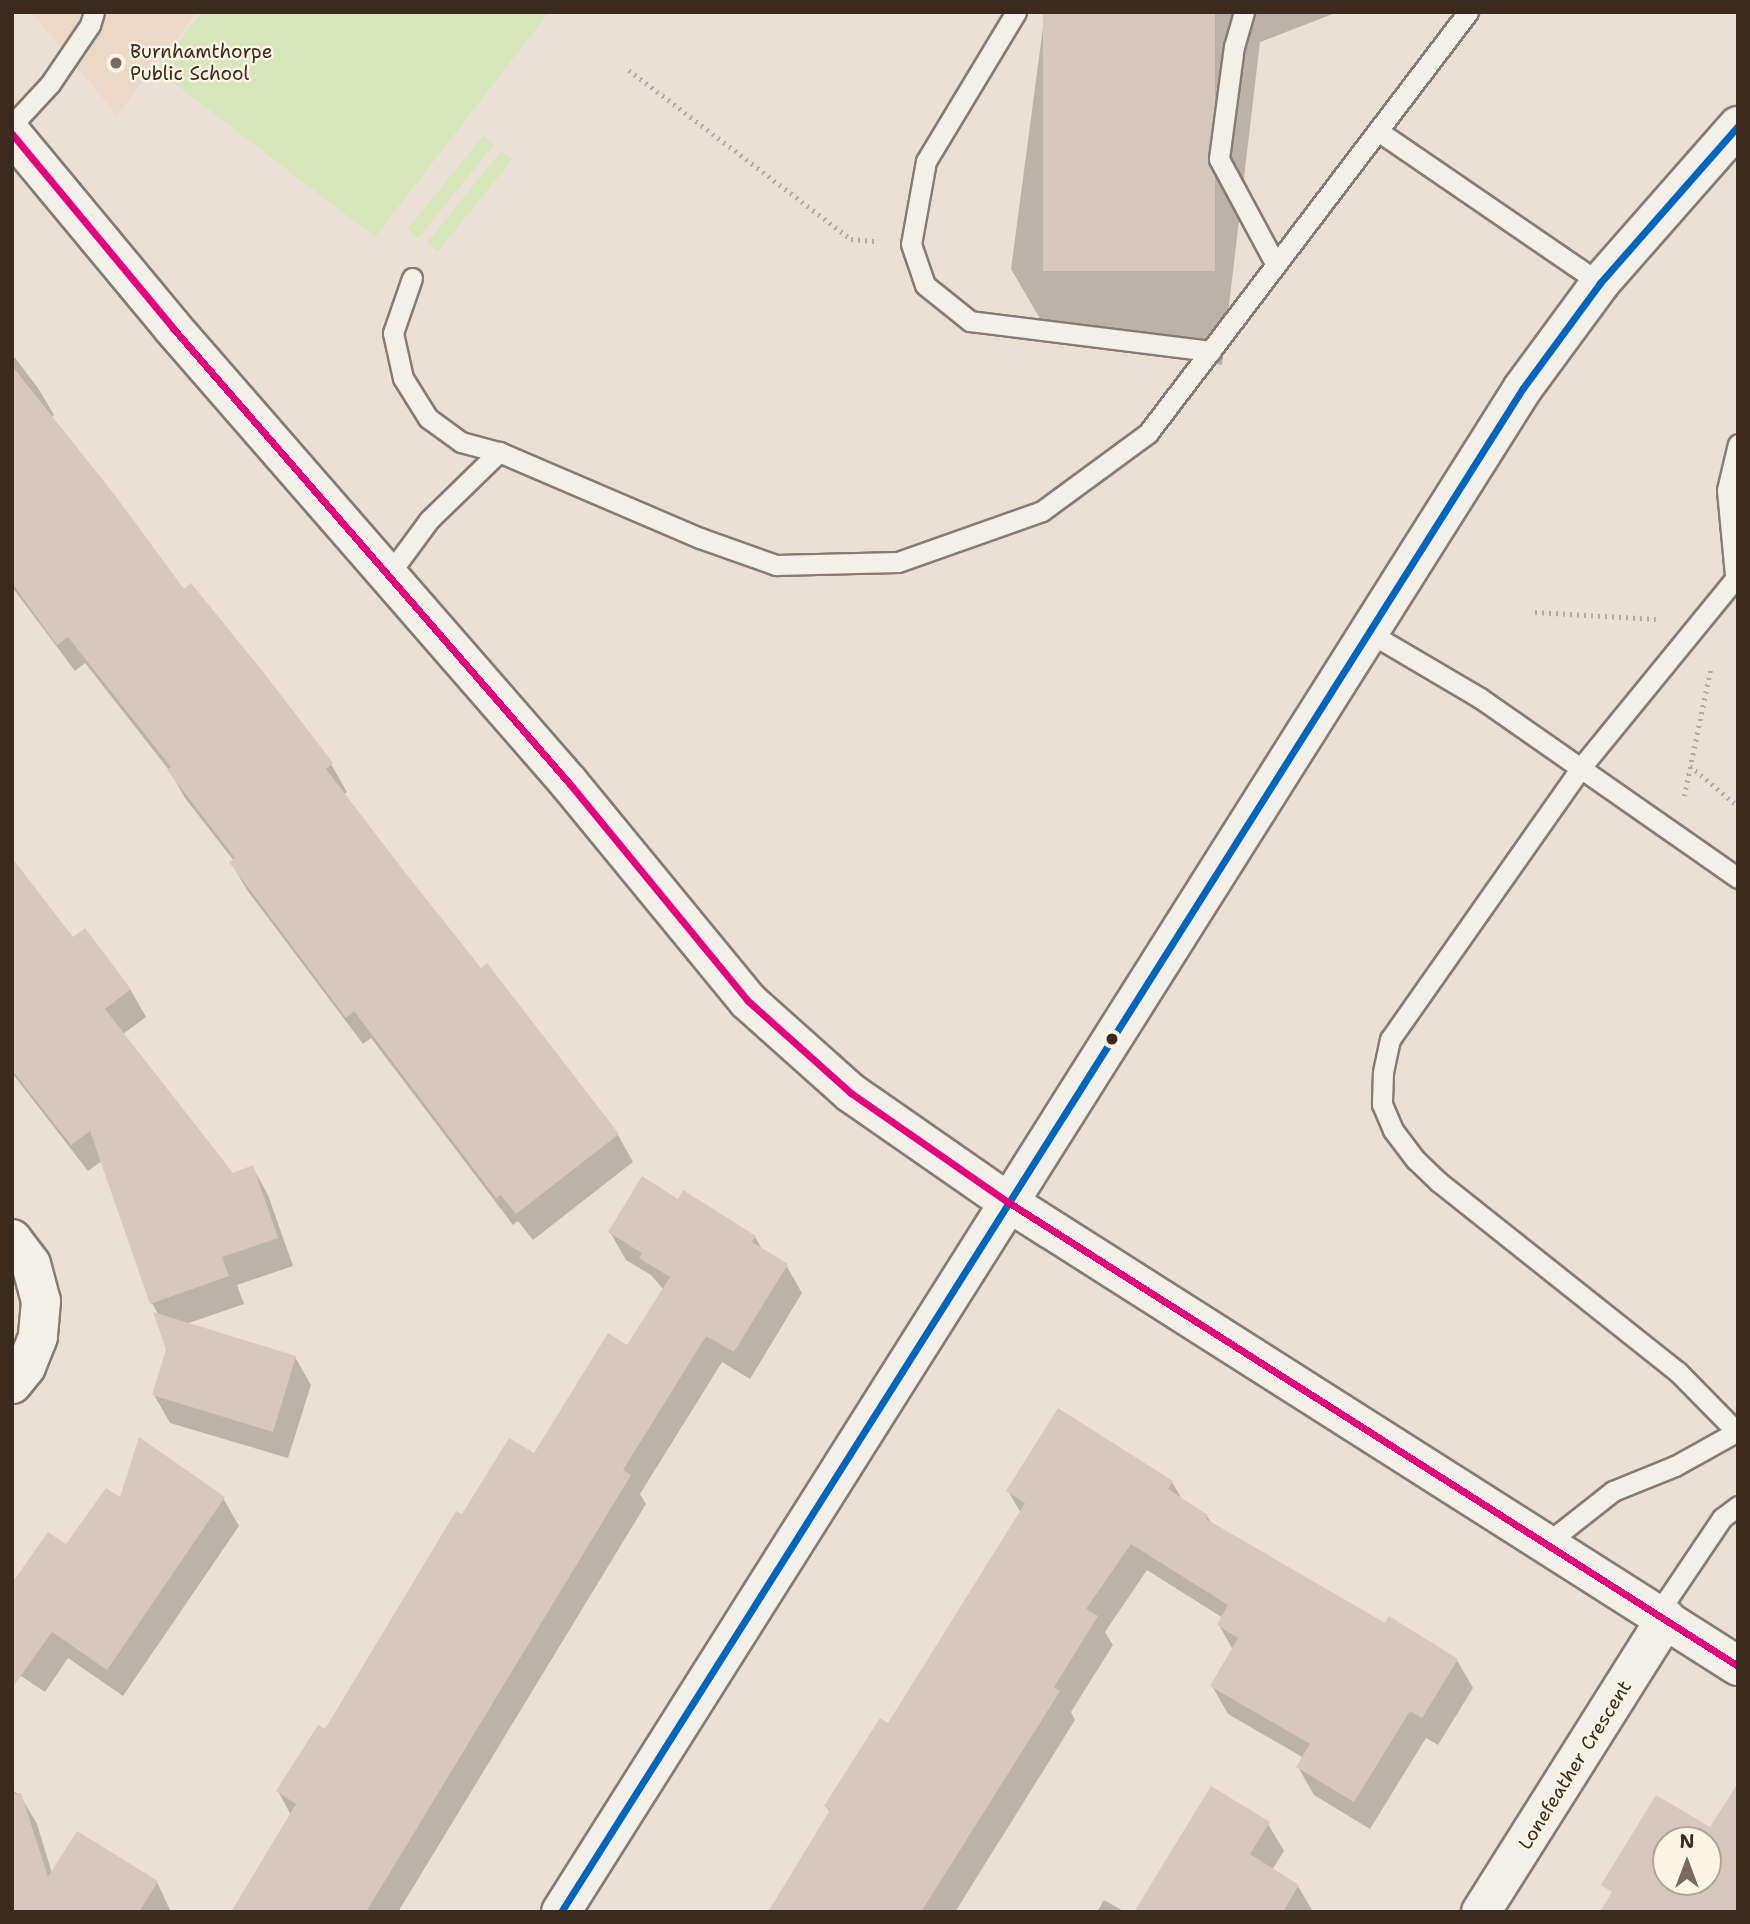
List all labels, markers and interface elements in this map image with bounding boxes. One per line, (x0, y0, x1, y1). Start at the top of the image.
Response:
place label: Burnhamthorpe Public School (130, 41, 272, 85)
marker: Burnhamthorpe Public School (108, 55, 124, 71)
unlabelled marker (1105, 1032, 1119, 1046)
street label: Lonefeather Crescent (1514, 1676, 1636, 1854)
north arrow (1652, 1826, 1722, 1896)
text: N (1679, 1829, 1695, 1854)

